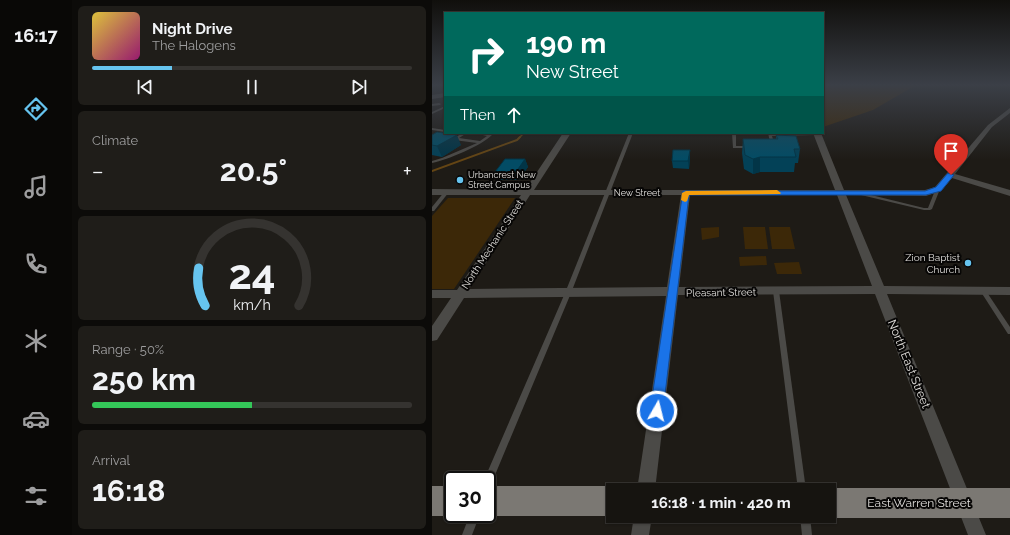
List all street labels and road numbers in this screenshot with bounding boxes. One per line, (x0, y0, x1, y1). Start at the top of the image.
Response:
street label: New Street (614, 188, 660, 198)
street label: North Mechanic Street (460, 197, 526, 291)
street label: Pleasant Street (686, 286, 757, 299)
street label: North East Street (885, 318, 933, 410)
street label: East Warren Street (867, 496, 971, 510)

